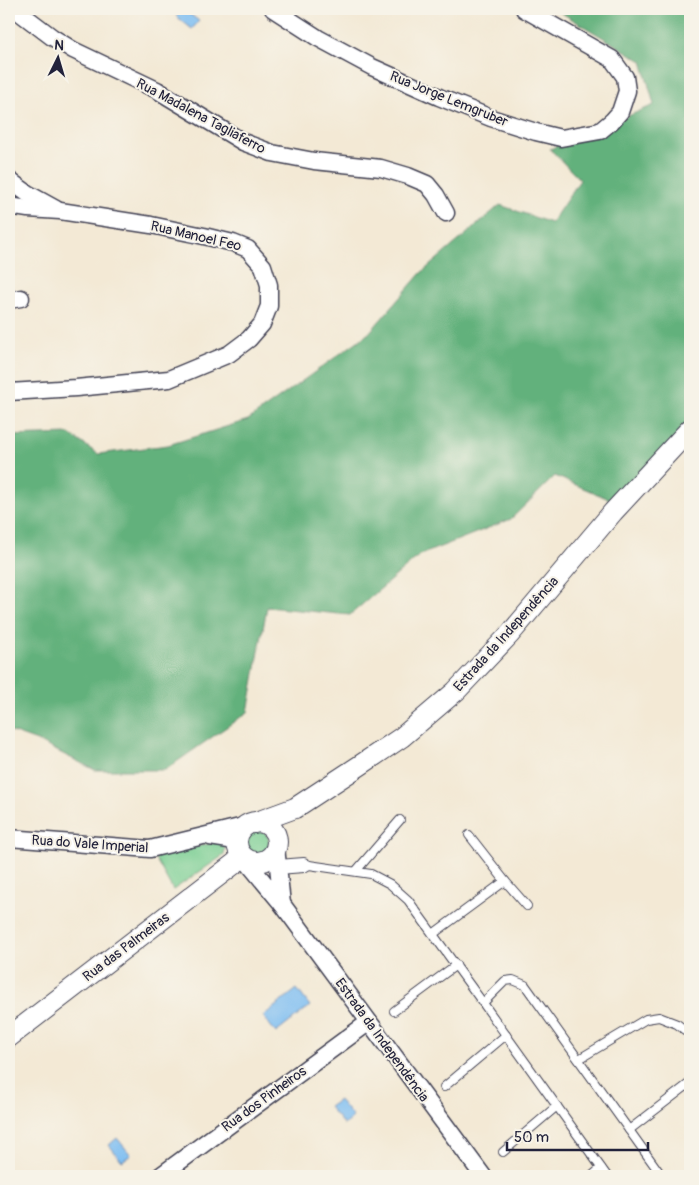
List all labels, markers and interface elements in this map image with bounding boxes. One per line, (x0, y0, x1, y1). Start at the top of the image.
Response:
north arrow (32, 32, 82, 82)
text: N (54, 37, 65, 54)
street label: Rua Jorge Lemgruber (387, 68, 511, 130)
street label: Rua Madalena Tagliaferro (133, 75, 269, 158)
street label: Rua Manoel Feo (149, 217, 243, 255)
street label: Estrada da Independência (450, 573, 562, 695)
street label: Rua do Vale Imperial (31, 831, 149, 857)
street label: Rua das Palmeiras (79, 908, 173, 985)
street label: Estrada da Independência (331, 975, 433, 1105)
street label: Rua dos Pinheiros (218, 1062, 310, 1135)
scale bar (507, 1120, 648, 1152)
text: 50 m (514, 1128, 549, 1147)

